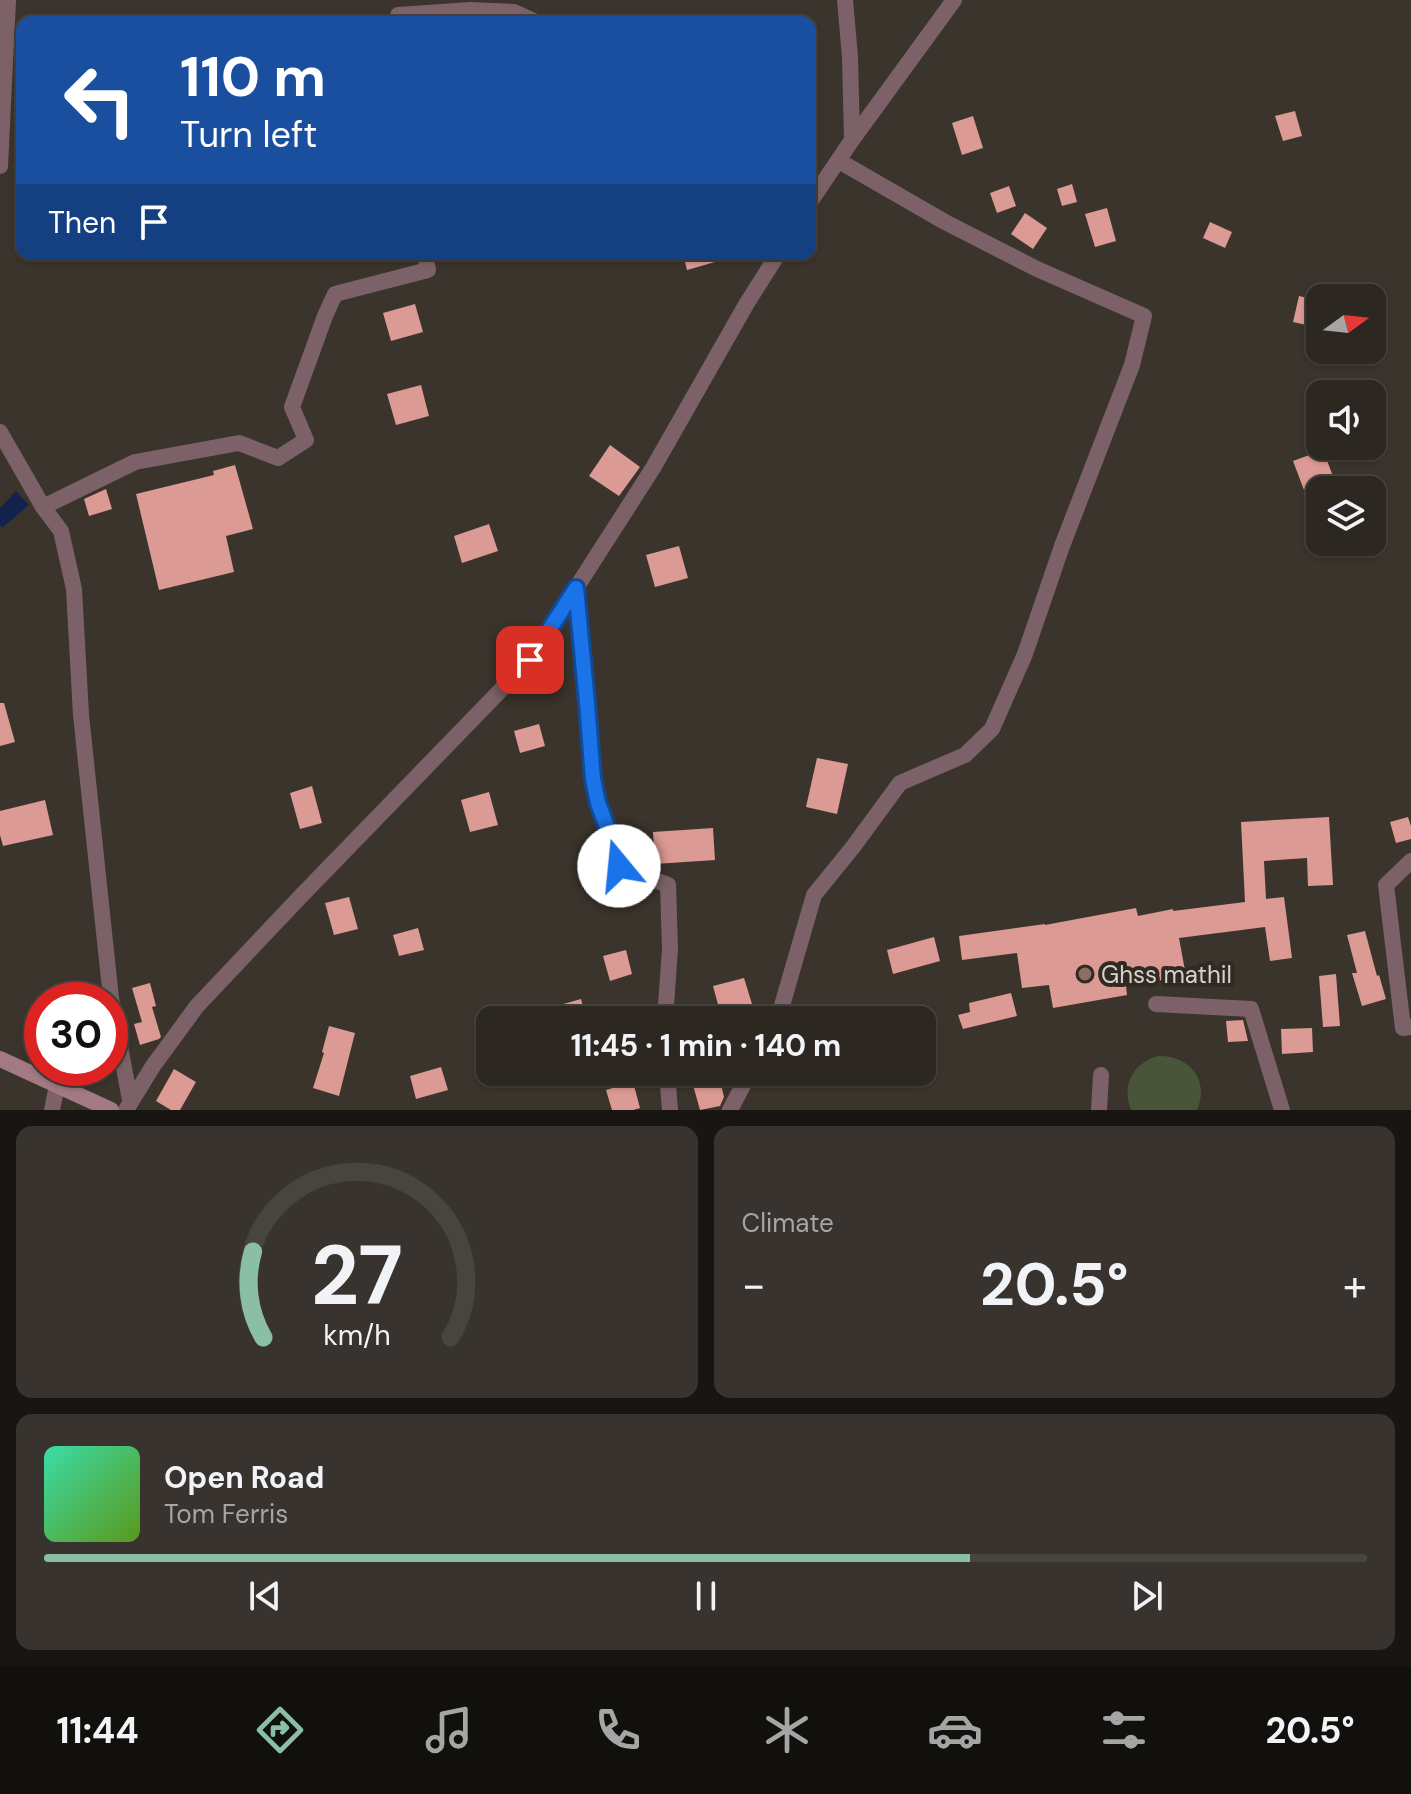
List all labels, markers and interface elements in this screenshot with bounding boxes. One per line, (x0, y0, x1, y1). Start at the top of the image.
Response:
text: 110 m (180, 40, 326, 113)
icon: left (48, 48, 152, 152)
text: Turn left (180, 111, 317, 158)
icon: arrive (132, 200, 176, 244)
text: Then (48, 203, 116, 242)
north arrow (1306, 284, 1386, 364)
map controls (1306, 284, 1386, 556)
button: sound (1306, 380, 1386, 460)
button: layers (1306, 476, 1386, 556)
pin (496, 626, 564, 694)
icon: arrive (508, 638, 552, 682)
position arrow (577, 824, 661, 908)
place label: Ghss mathil (1101, 959, 1232, 990)
marker: Ghss mathil (1076, 965, 1094, 983)
speed limit sign: 30 (24, 982, 128, 1086)
text: 11:45 · 1 min · 140 m (571, 1026, 841, 1065)
text: Climate (742, 1206, 834, 1240)
text: 27 (311, 1221, 403, 1330)
text: 20.5° (980, 1245, 1128, 1324)
text: − (742, 1256, 766, 1314)
text: + (1343, 1256, 1367, 1314)
text: km/h (323, 1317, 391, 1354)
text: Open Road (164, 1458, 324, 1497)
text: Tom Ferris (164, 1497, 288, 1531)
icon: previous (243, 1574, 287, 1618)
icon: pause (684, 1574, 728, 1618)
icon: next (1125, 1574, 1169, 1618)
icon: directions (252, 1702, 308, 1758)
icon: music (421, 1702, 477, 1758)
icon: phone (590, 1702, 646, 1758)
icon: climate (759, 1702, 815, 1758)
icon: car (927, 1702, 983, 1758)
icon: filters (1096, 1702, 1152, 1758)
text: 11:44 (56, 1707, 139, 1754)
text: 20.5° (1265, 1707, 1354, 1754)

